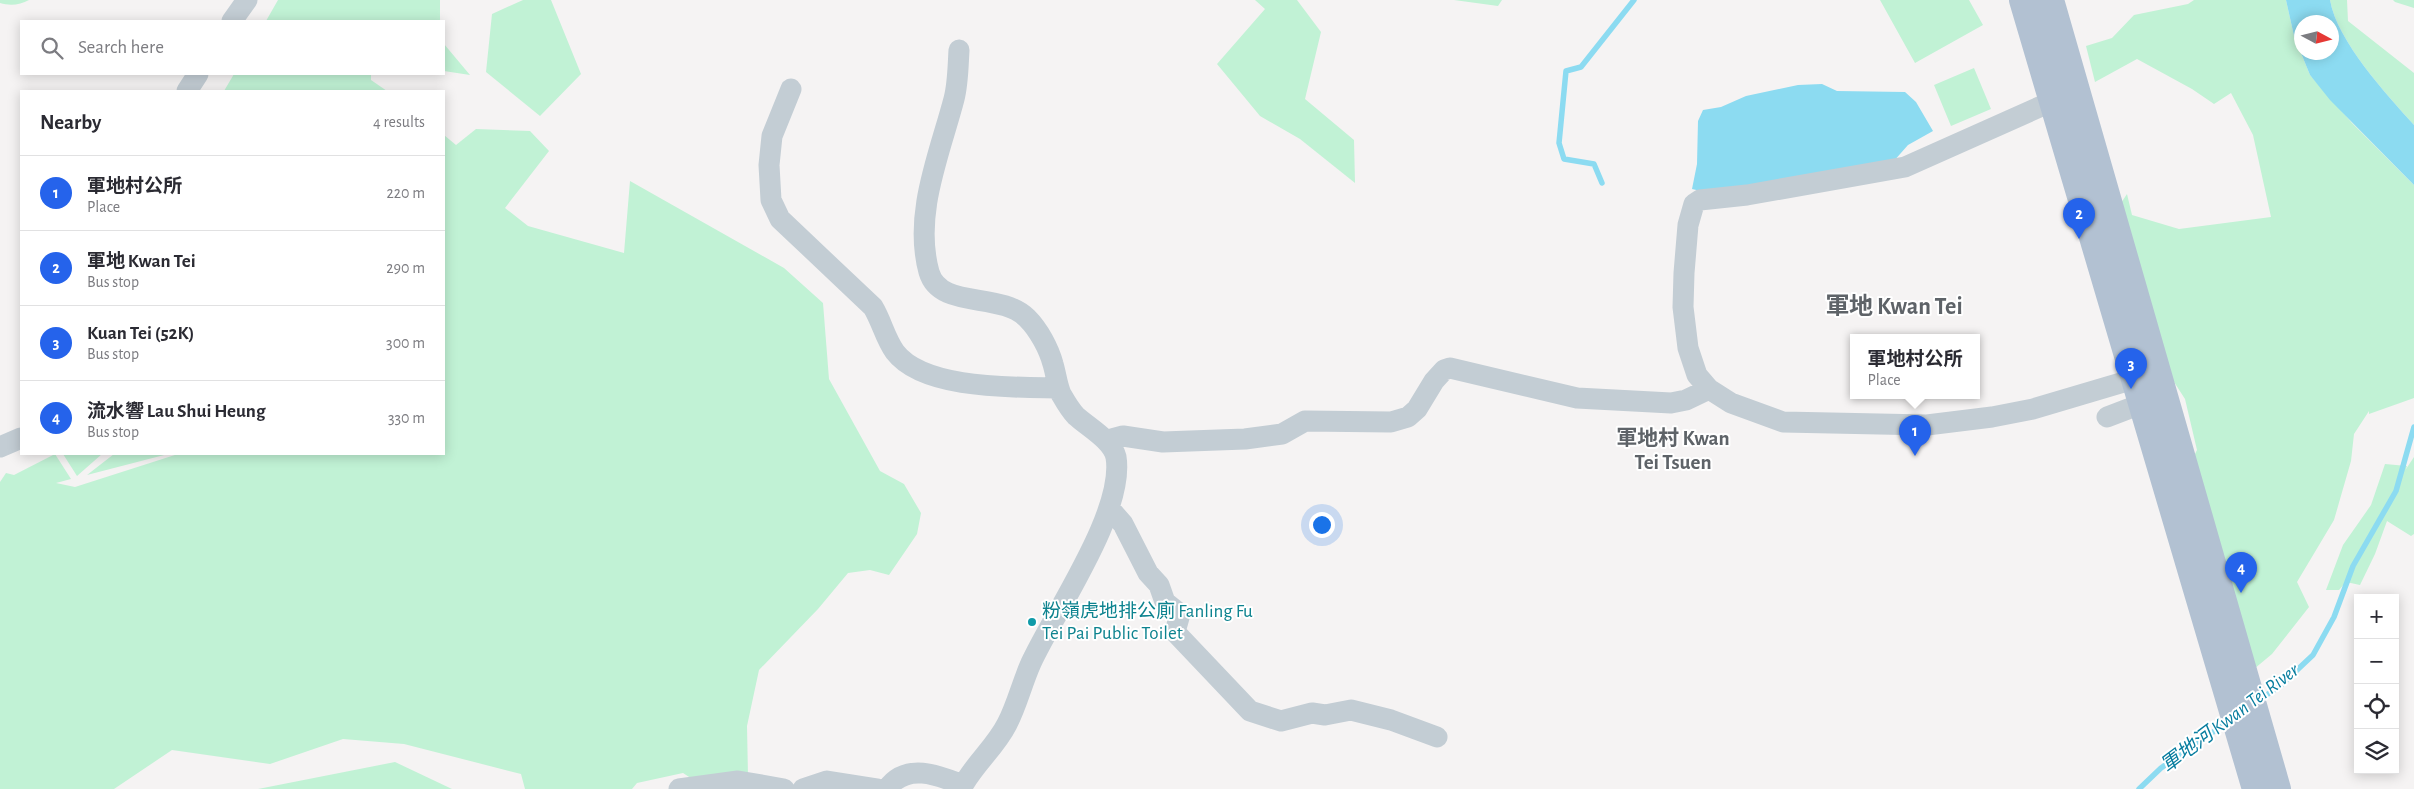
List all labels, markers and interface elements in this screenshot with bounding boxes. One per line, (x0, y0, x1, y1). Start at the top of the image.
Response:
north arrow (2294, 15, 2339, 60)
search box (20, 20, 445, 75)
icon: search (38, 34, 66, 62)
text: Search here (78, 38, 164, 57)
text: Nearby (40, 112, 101, 133)
text: 4 results (373, 114, 425, 130)
text: 軍地村公所 (87, 177, 182, 196)
text: 1 (53, 185, 59, 201)
text: 220 m (387, 185, 425, 201)
pin: 2 (2063, 198, 2095, 239)
text: Place (87, 199, 120, 215)
text: 軍地 Kwan Tei (87, 252, 196, 271)
text: 2 (52, 260, 60, 276)
text: 290 m (386, 260, 425, 276)
text: Bus stop (87, 274, 139, 290)
district label: 軍地 Kwan Tei (1825, 293, 1963, 319)
text: Kuan Tei (52K) (87, 324, 194, 343)
popup (1850, 334, 1980, 399)
text: 3 (53, 335, 59, 351)
text: 300 m (386, 335, 425, 351)
text: Bus stop (87, 346, 139, 362)
pin: 3 (2115, 348, 2147, 389)
text: 軍地村公所 (1867, 350, 1963, 369)
text: Place (1867, 372, 1901, 388)
text: 流水響 Lau Shui Heung (87, 402, 265, 421)
text: 4 (52, 410, 60, 426)
text: 330 m (388, 410, 425, 426)
pin: 1 (1899, 415, 1931, 456)
text: Bus stop (87, 424, 139, 440)
district label: 軍地村 Kwan Tei Tsuen (1616, 427, 1730, 473)
your location (1309, 512, 1335, 538)
pin: 4 (2225, 552, 2257, 593)
map controls (2354, 594, 2399, 774)
button: + (2354, 594, 2399, 639)
place label: 粉嶺虎地排公廁 Fanling Fu Tei Pai Public Toilet (1042, 600, 1253, 643)
marker: 粉嶺虎地排公廁 Fanling Fu Tei Pai Public Toilet (1026, 616, 1038, 628)
button: − (2354, 639, 2399, 684)
water label: 軍地河 Kwan Tei River (2157, 659, 2303, 776)
button: locate (2354, 684, 2399, 729)
button: layers (2354, 729, 2399, 774)

